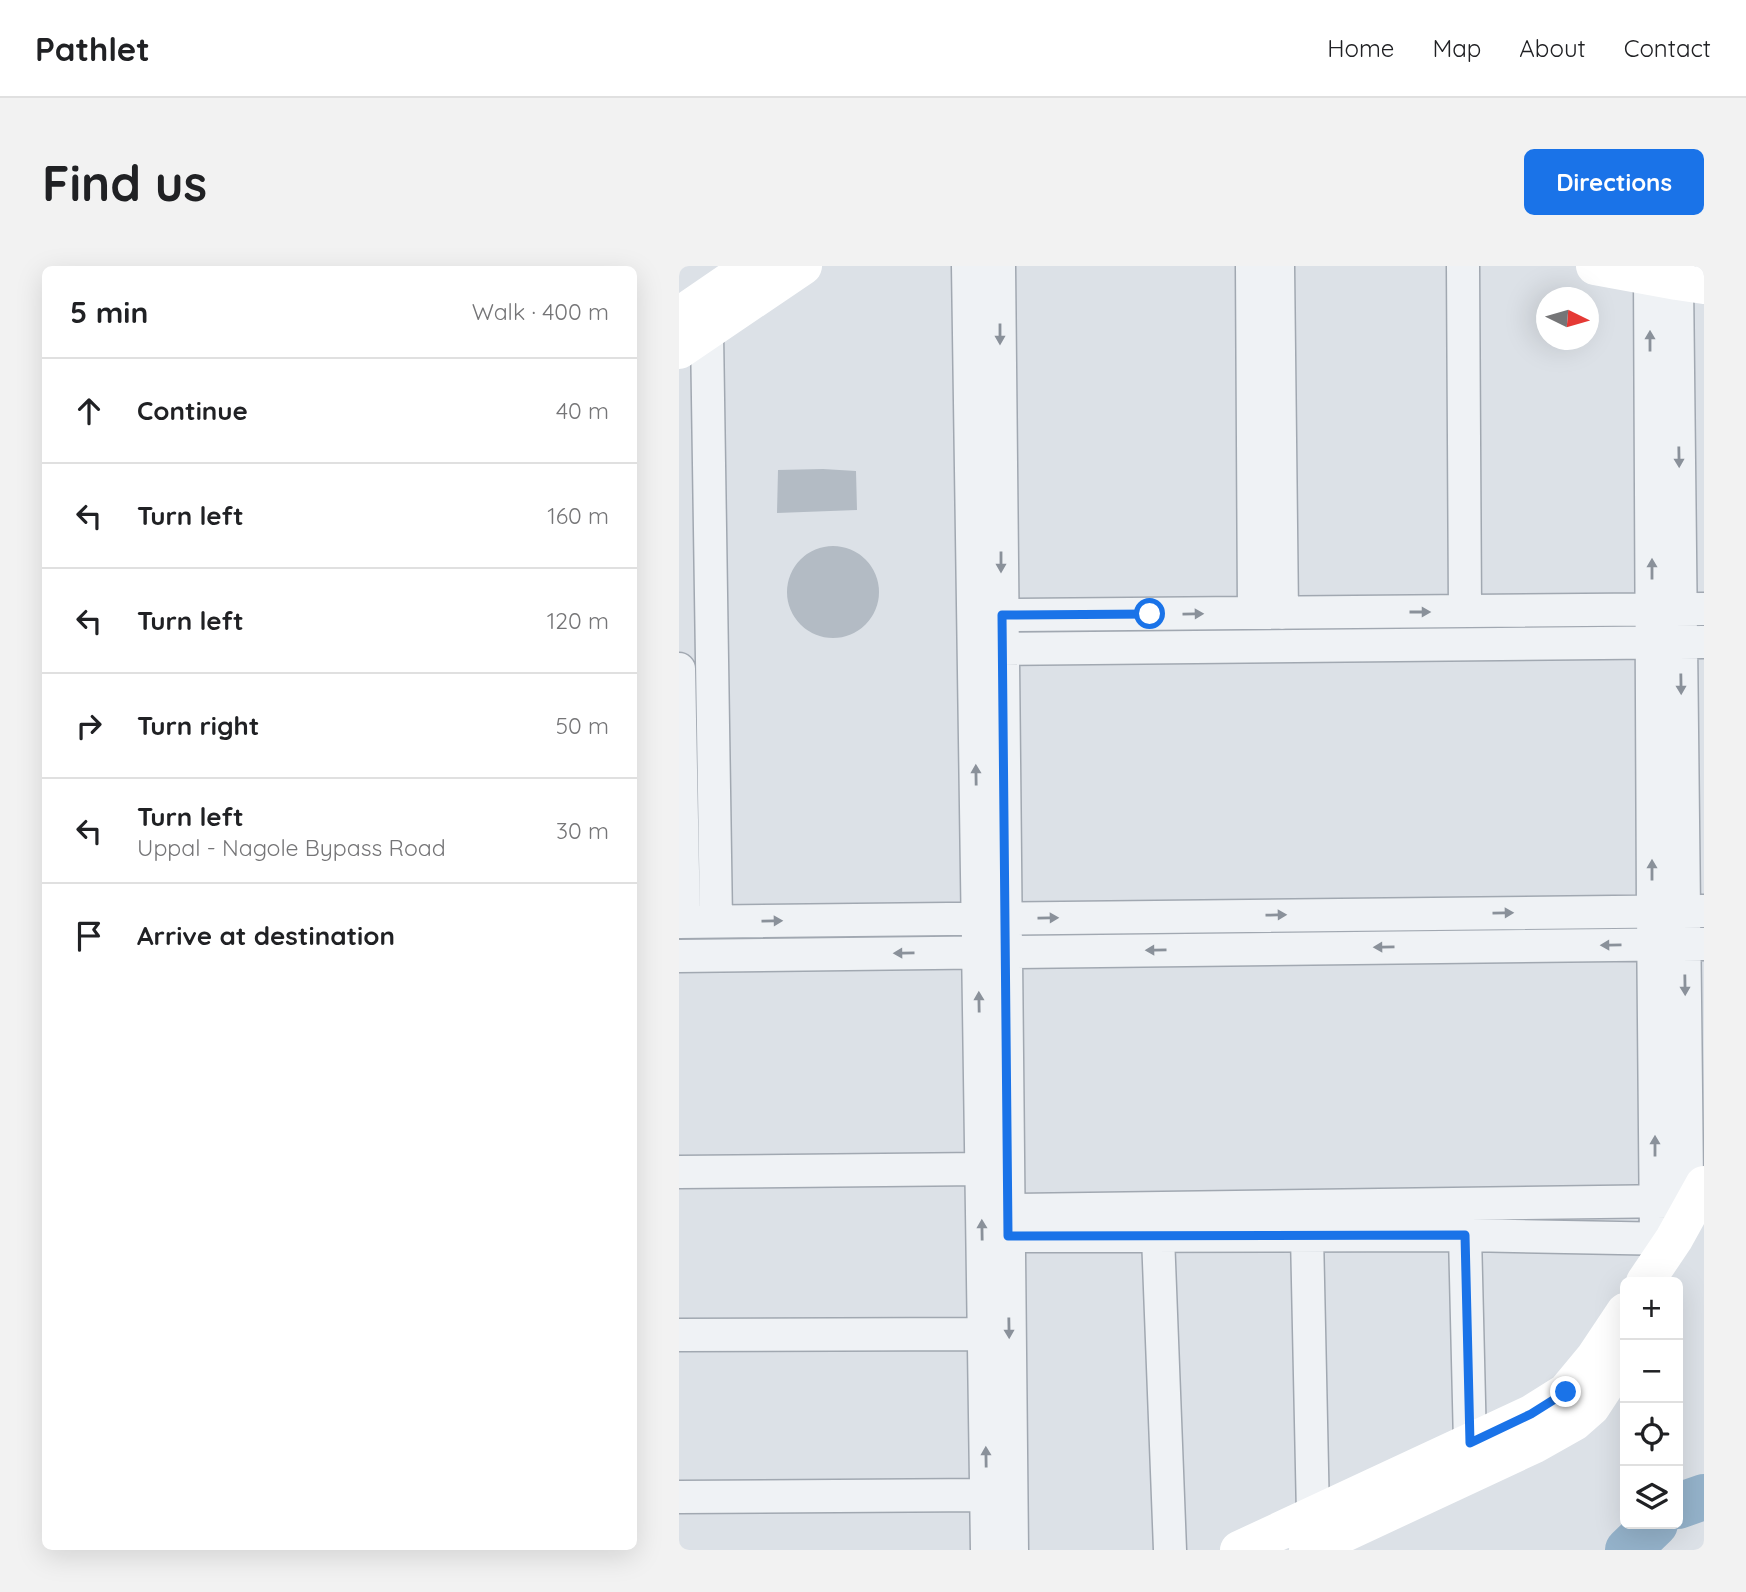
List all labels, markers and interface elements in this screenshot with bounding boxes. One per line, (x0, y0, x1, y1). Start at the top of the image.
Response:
text: Pathlet (35, 28, 150, 69)
text: Home (1327, 33, 1394, 63)
text: Map (1432, 33, 1481, 63)
text: About (1519, 33, 1586, 63)
text: Contact (1624, 33, 1711, 63)
button: Directions (1524, 149, 1704, 215)
text: Find us (42, 152, 207, 213)
north arrow (1536, 287, 1599, 350)
text: 5 min (70, 293, 148, 331)
text: Walk · 400 m (472, 297, 609, 326)
one-way arrow (994, 323, 1005, 345)
one-way arrow (1645, 330, 1656, 352)
icon: ahead (70, 392, 108, 430)
text: Continue (137, 394, 248, 427)
text: 40 m (556, 396, 609, 425)
one-way arrow (1673, 446, 1685, 468)
icon: left (70, 497, 108, 535)
text: Turn left (137, 499, 244, 532)
text: 160 m (547, 501, 609, 530)
one-way arrow (995, 551, 1007, 573)
one-way arrow (1646, 558, 1658, 580)
route start (1134, 598, 1165, 629)
icon: left (70, 602, 108, 640)
text: Turn left (137, 604, 244, 637)
text: 120 m (547, 606, 609, 635)
one-way arrow (1409, 606, 1431, 618)
one-way arrow (1182, 608, 1204, 619)
one-way arrow (1675, 673, 1687, 695)
icon: right (70, 707, 108, 745)
text: Turn right (137, 709, 259, 742)
text: 50 m (556, 711, 609, 740)
one-way arrow (970, 764, 982, 786)
text: Turn left (137, 800, 244, 833)
icon: left (70, 812, 108, 850)
text: 30 m (556, 816, 609, 845)
text: Uppal - Nagole Bypass Road (137, 833, 446, 862)
one-way arrow (1646, 859, 1658, 881)
one-way arrow (1492, 907, 1514, 919)
one-way arrow (1265, 909, 1287, 921)
one-way arrow (1037, 912, 1059, 924)
one-way arrow (761, 915, 783, 926)
icon: arrive (70, 917, 108, 955)
text: Arrive at destination (137, 919, 395, 952)
one-way arrow (1600, 939, 1622, 950)
one-way arrow (1373, 941, 1395, 953)
one-way arrow (1145, 944, 1167, 956)
one-way arrow (893, 947, 915, 959)
one-way arrow (1679, 974, 1690, 996)
one-way arrow (973, 991, 985, 1013)
one-way arrow (1649, 1135, 1661, 1157)
one-way arrow (977, 1219, 988, 1241)
map controls (1620, 1277, 1683, 1529)
button: + (1620, 1277, 1683, 1340)
one-way arrow (1003, 1317, 1015, 1339)
button: − (1620, 1340, 1683, 1403)
route end (1550, 1376, 1581, 1407)
button: locate (1620, 1403, 1683, 1466)
one-way arrow (980, 1446, 991, 1468)
button: layers (1620, 1466, 1683, 1529)

